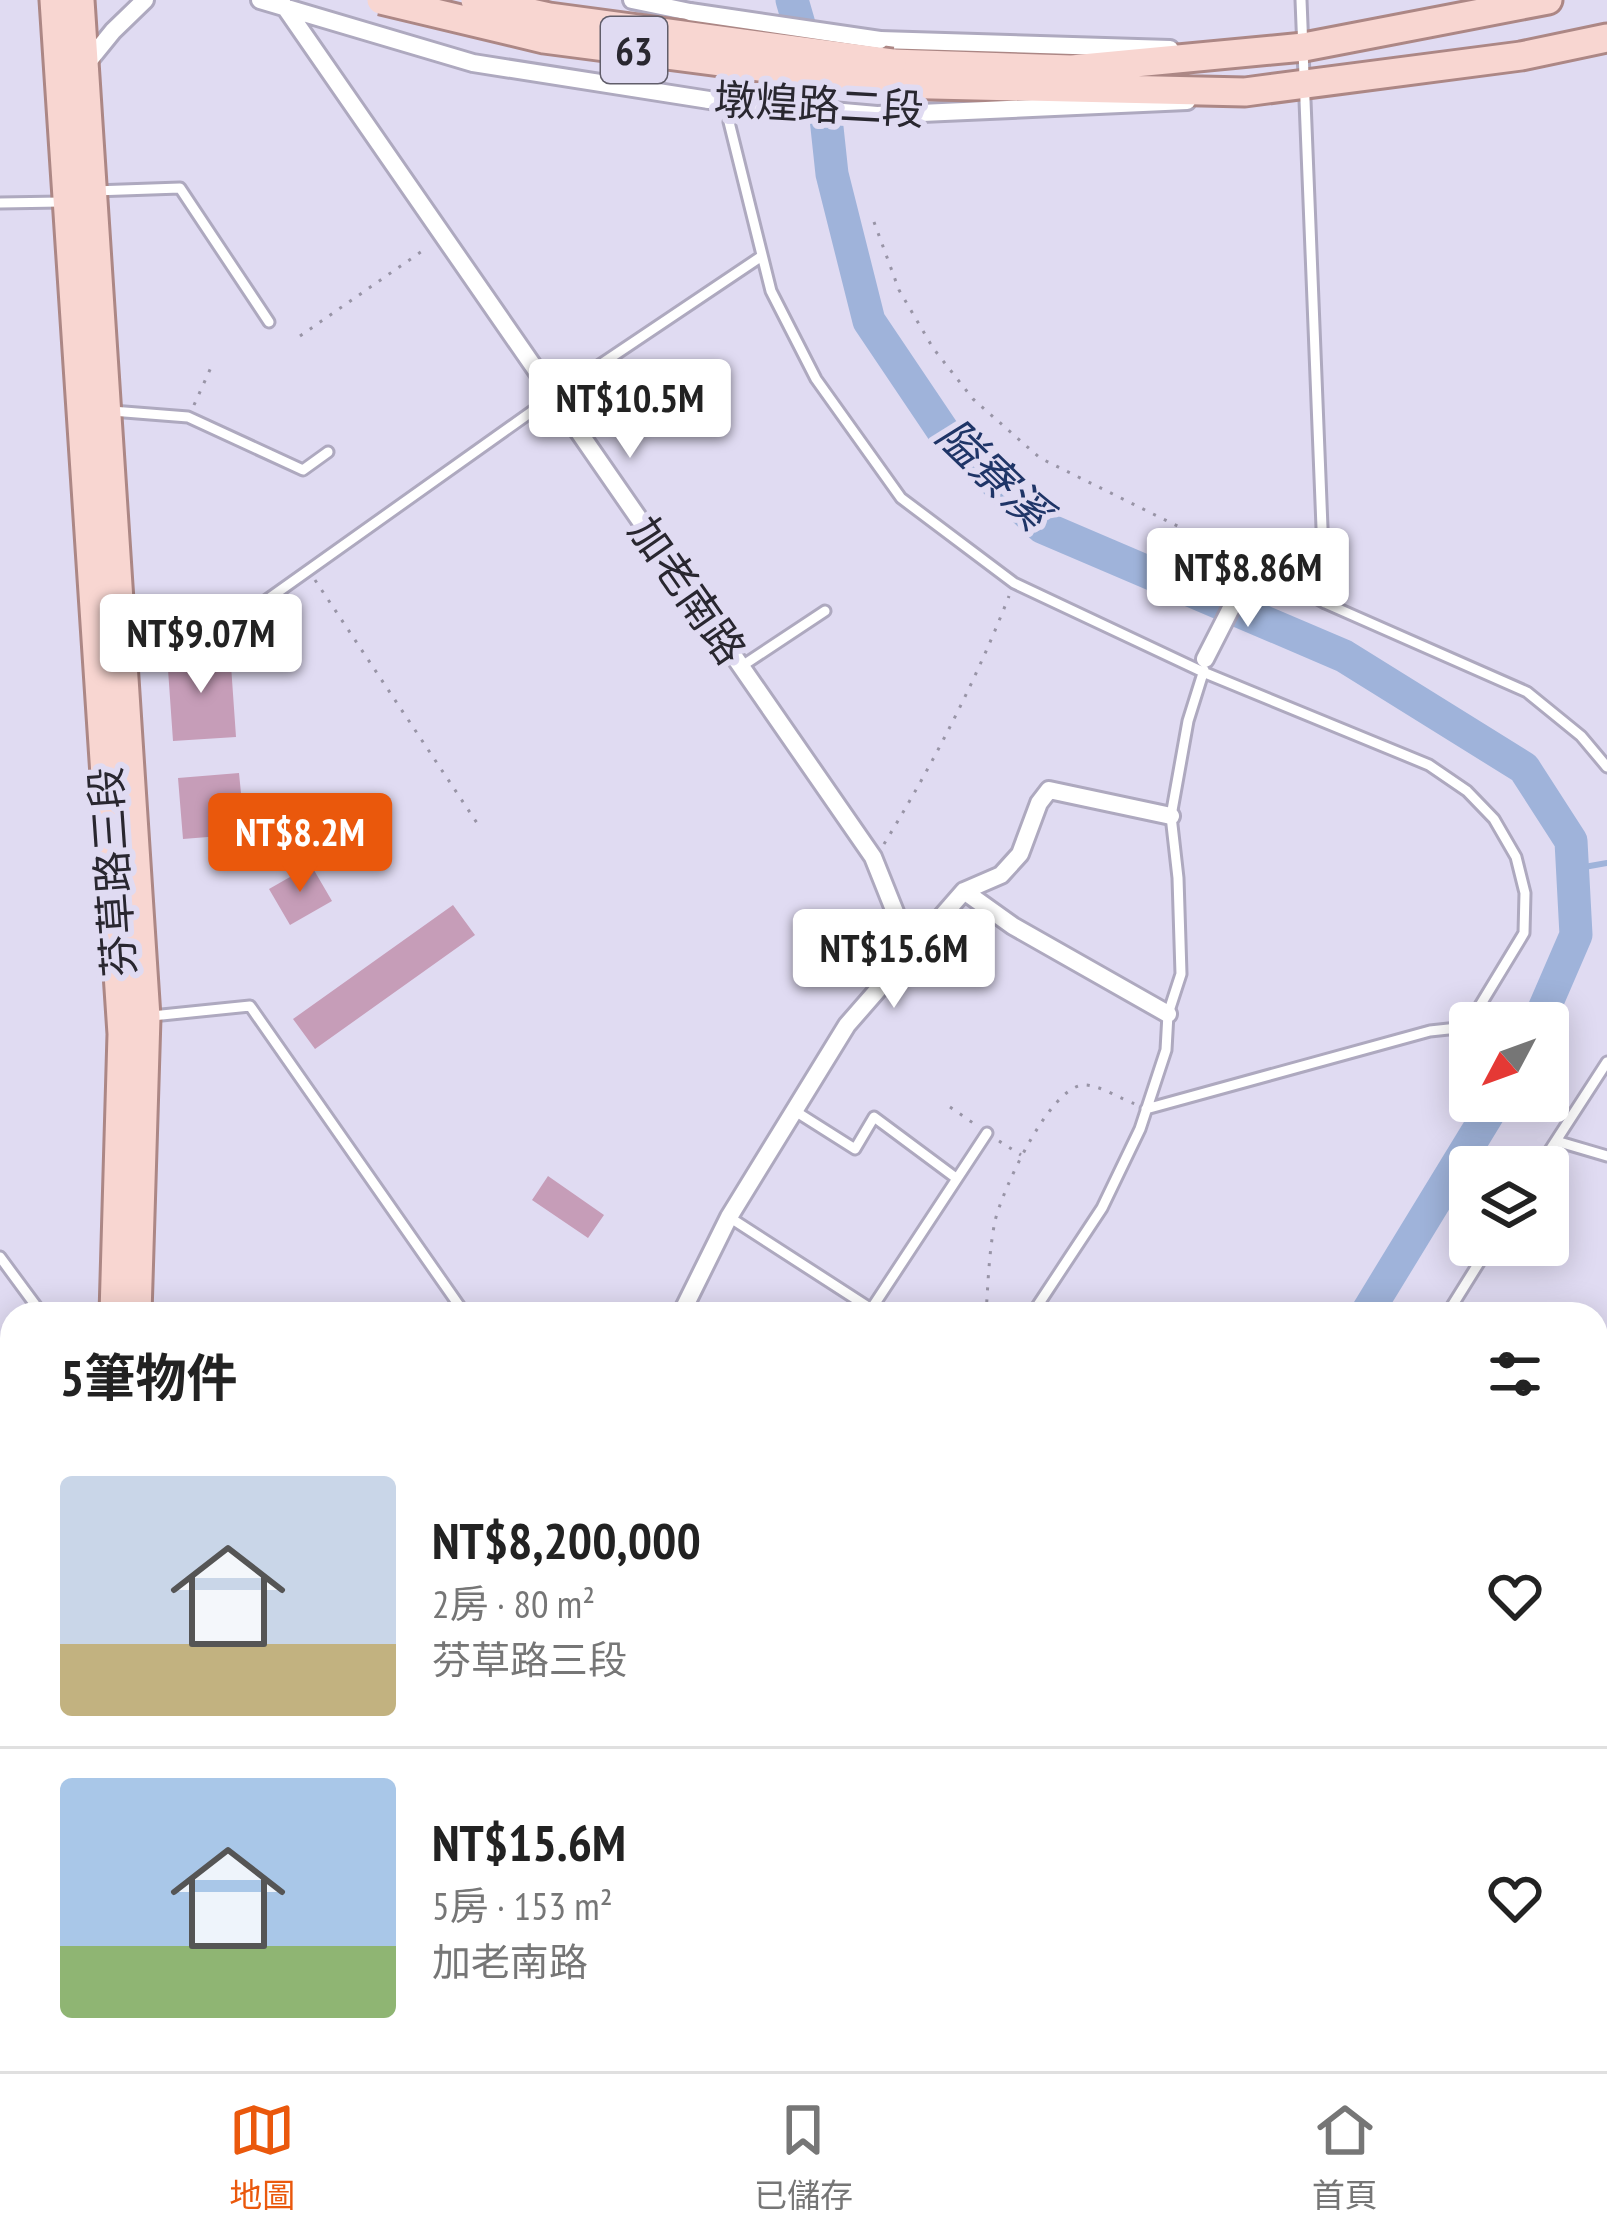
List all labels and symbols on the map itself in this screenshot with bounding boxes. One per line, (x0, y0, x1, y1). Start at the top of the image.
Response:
road number: 63 (601, 17, 667, 83)
street label: 墩煌路二段 (713, 71, 925, 137)
pin: NT$10.5M (506, 359, 754, 461)
water label: 隘寮溪 (925, 405, 1067, 545)
street label: 加老南路 (617, 505, 759, 675)
pin: NT$8.86M (1124, 528, 1372, 630)
pin: NT$9.07M (77, 594, 325, 696)
street label: 芬草路三段 (77, 765, 147, 979)
pin: NT$8.2M (189, 793, 411, 895)
pin: NT$15.6M (770, 909, 1018, 1011)
north arrow (1449, 1002, 1569, 1122)

